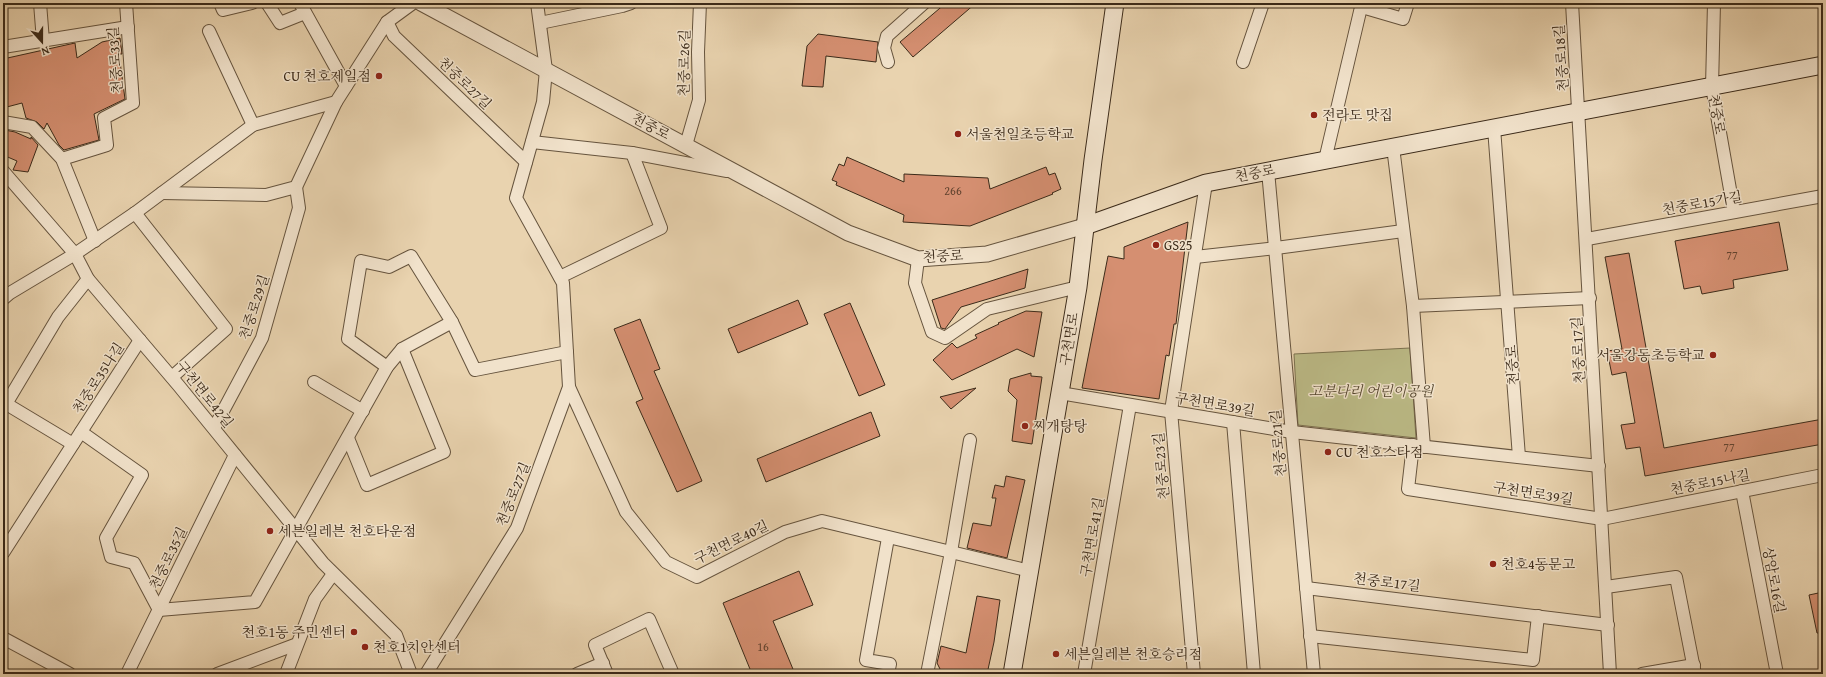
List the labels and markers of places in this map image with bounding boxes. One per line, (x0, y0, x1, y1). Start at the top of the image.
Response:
place label: CU 천호제일점 (283, 66, 371, 86)
marker: CU 천호제일점 (374, 71, 384, 81)
place label: 전라도 맛집 (1322, 105, 1393, 125)
marker: 전라도 맛집 (1309, 110, 1319, 120)
place label: 서울천일초등학교 (966, 124, 1075, 144)
marker: 서울천일초등학교 (953, 129, 963, 139)
place label: GS25 (1164, 235, 1193, 255)
marker: GS25 (1151, 240, 1161, 250)
place label: 서울강동초등학교 (1597, 345, 1705, 365)
marker: 서울강동초등학교 (1708, 350, 1718, 360)
place label: 찌개탕탕 (1033, 416, 1088, 436)
marker: 찌개탕탕 (1020, 421, 1030, 431)
place label: CU 천호스타점 (1336, 442, 1424, 462)
marker: CU 천호스타점 (1323, 447, 1333, 457)
place label: 세븐일레븐 천호타운점 (278, 521, 416, 541)
marker: 세븐일레븐 천호타운점 (265, 526, 275, 536)
place label: 천호4동문고 (1501, 554, 1576, 574)
marker: 천호4동문고 (1488, 559, 1498, 569)
place label: 천호1동 주민센터 (242, 622, 346, 642)
marker: 천호1동 주민센터 (349, 627, 359, 637)
place label: 천호1치안센터 (373, 637, 461, 657)
marker: 천호1치안센터 (360, 642, 370, 652)
place label: 세븐일레븐 천호승리점 (1064, 644, 1202, 664)
marker: 세븐일레븐 천호승리점 (1051, 649, 1061, 659)

